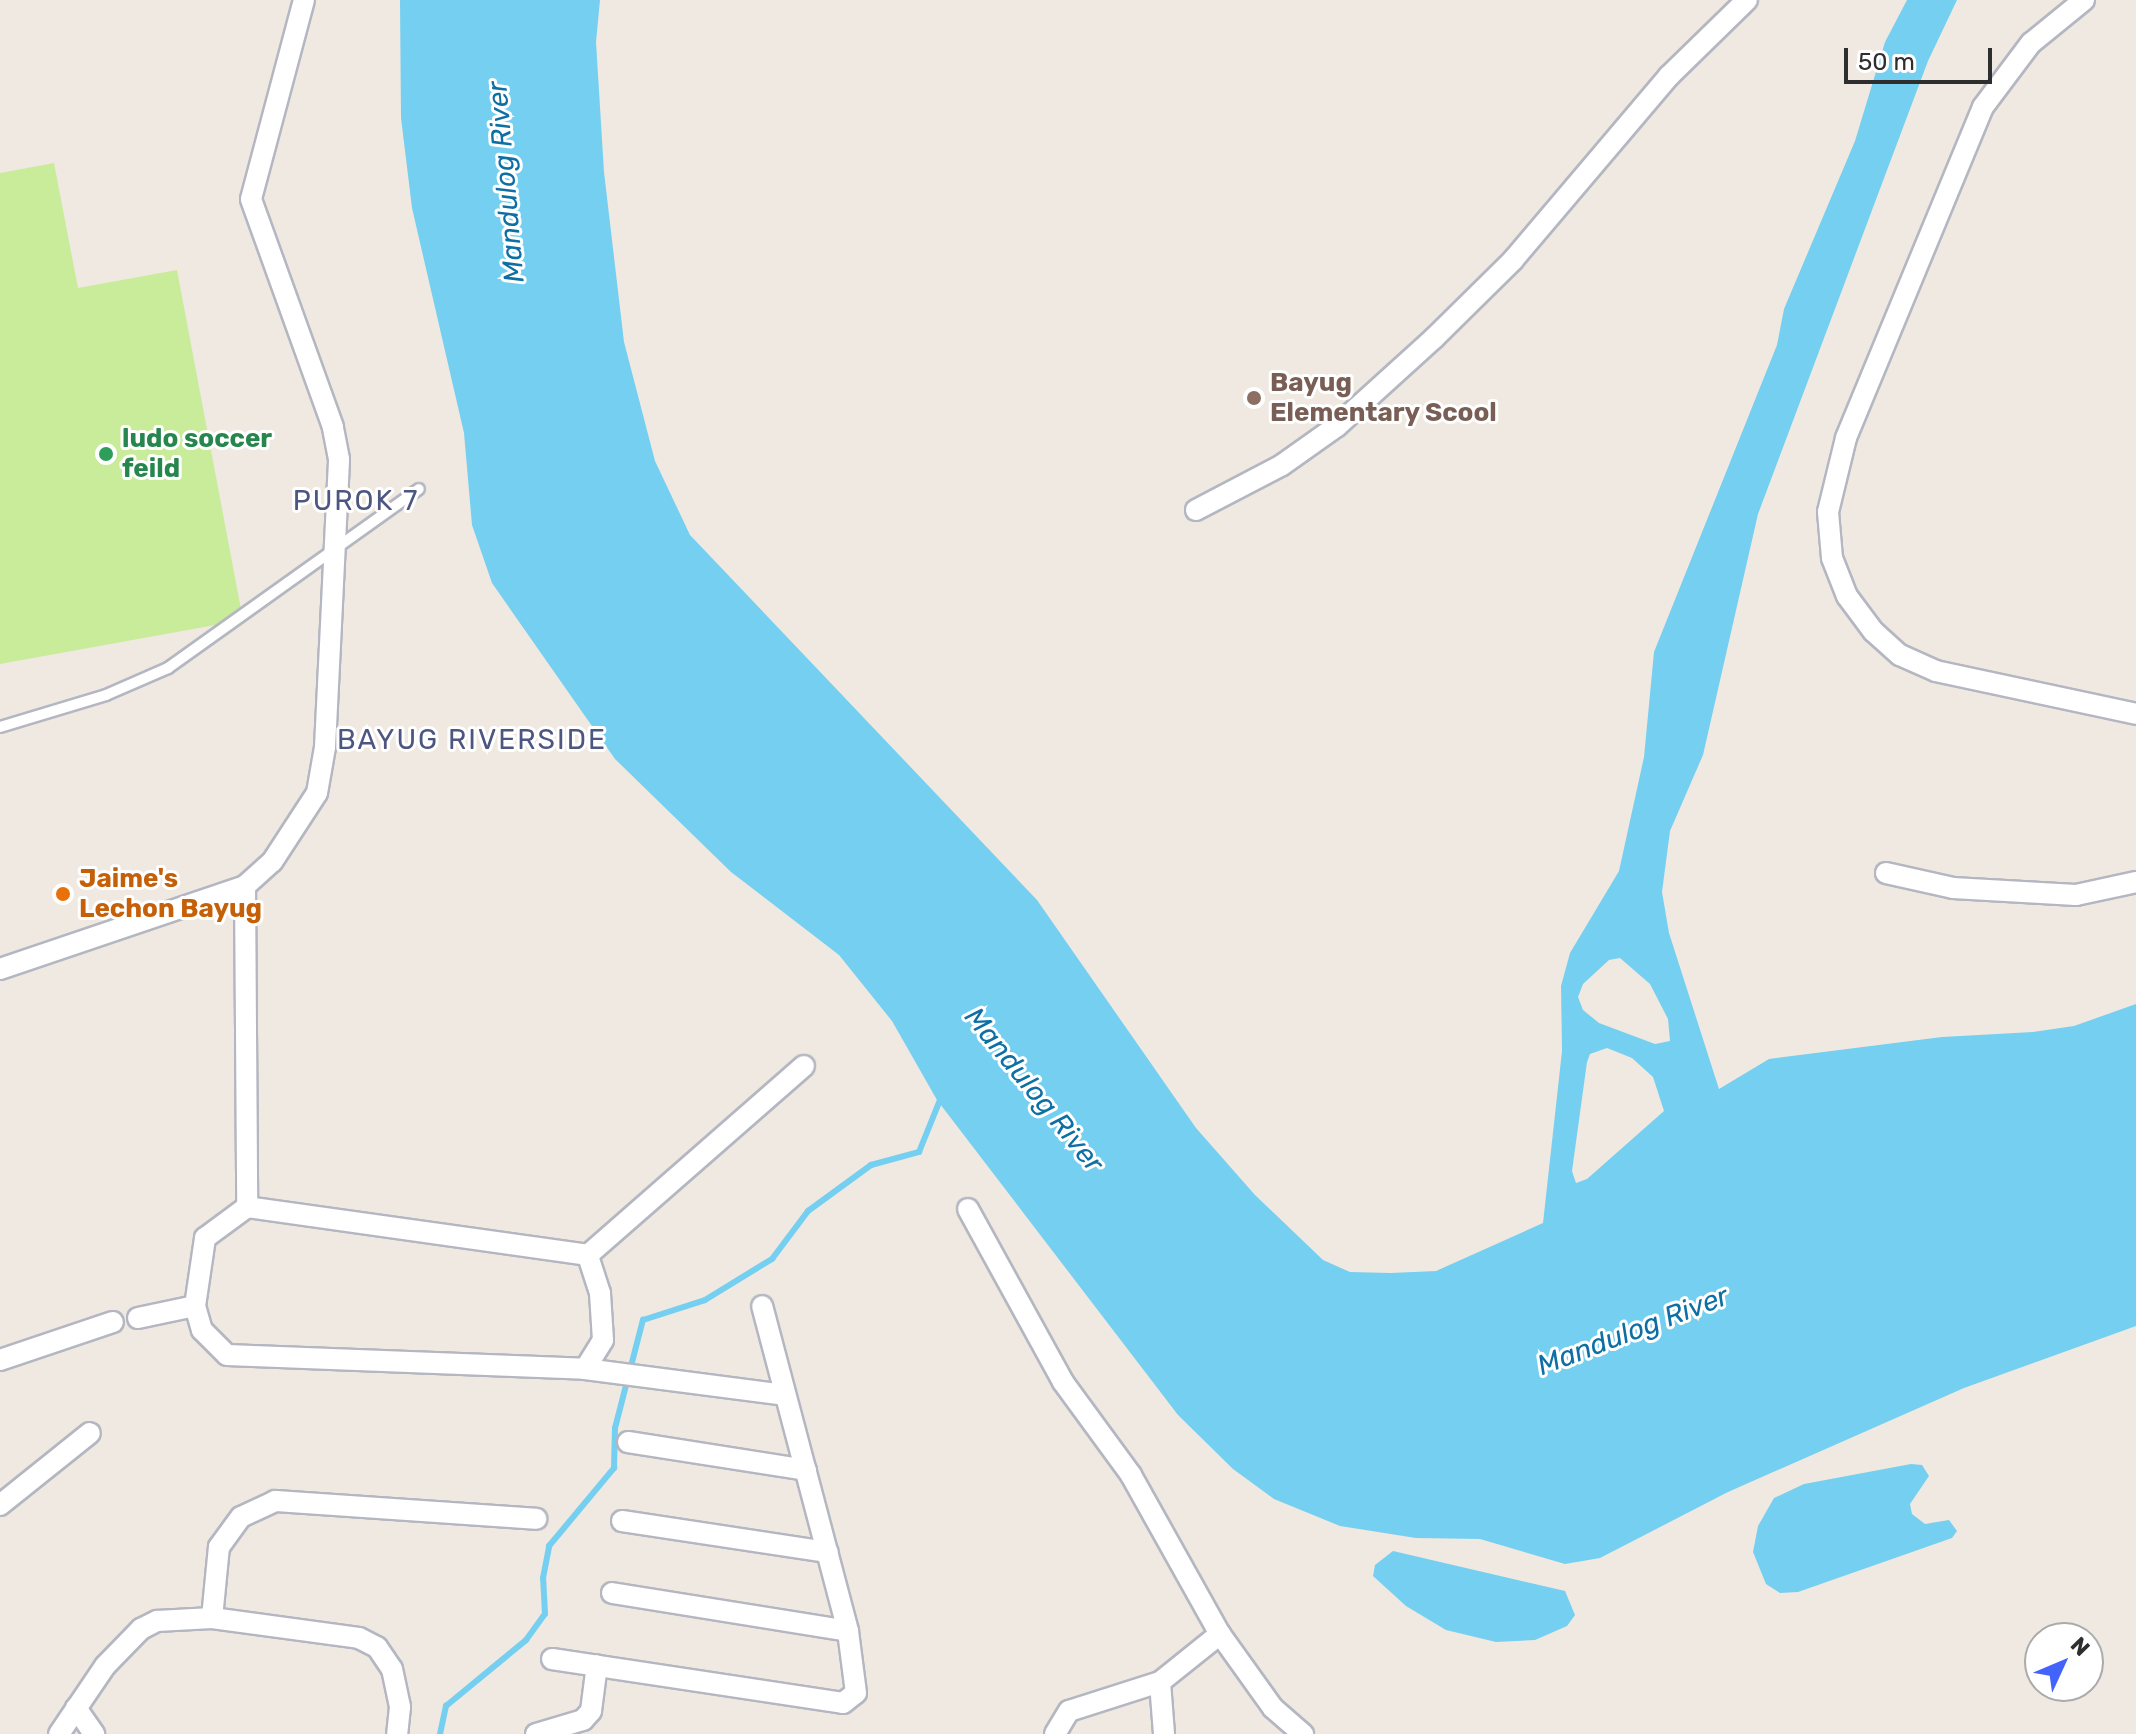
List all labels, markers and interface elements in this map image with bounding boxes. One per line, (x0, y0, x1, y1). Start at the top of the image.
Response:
scale bar (1848, 32, 1996, 82)
text: 50 m (1858, 48, 1915, 76)
water label: Mandulog River (480, 80, 532, 284)
place label: Bayug Elementary Scool (1270, 367, 1497, 428)
marker: Bayug Elementary Scool (1245, 389, 1263, 407)
place label: ludo soccer feild (122, 423, 272, 484)
marker: ludo soccer feild (97, 445, 115, 463)
district label: PUROK 7 (293, 484, 419, 518)
district label: BAYUG RIVERSIDE (337, 723, 607, 757)
place label: Jaime's Lechon Bayug (79, 863, 262, 924)
marker: Jaime's Lechon Bayug (54, 885, 72, 903)
water label: Mandulog River (957, 1001, 1111, 1179)
water label: Mandulog River (1533, 1279, 1733, 1383)
north arrow (2024, 1622, 2104, 1702)
text: N (2065, 1631, 2095, 1661)

